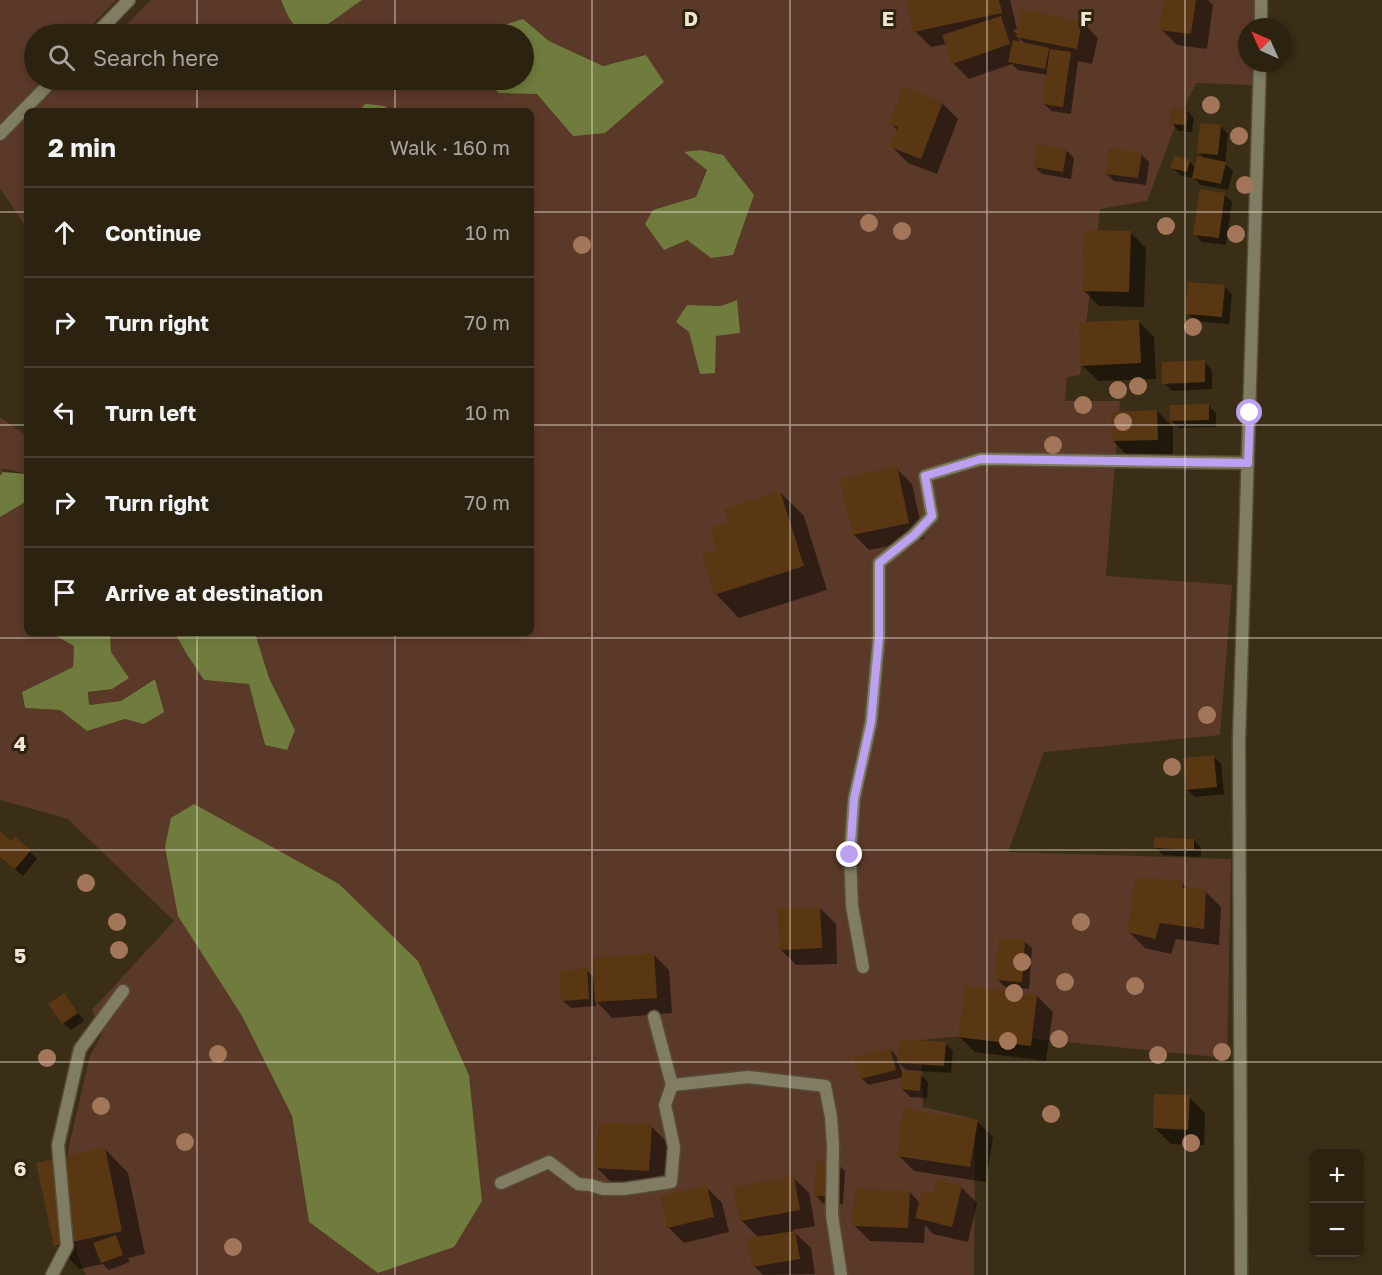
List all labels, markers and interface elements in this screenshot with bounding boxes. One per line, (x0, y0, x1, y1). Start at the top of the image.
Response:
text: D (684, 6, 698, 30)
text: E (882, 6, 894, 30)
text: F (1080, 6, 1092, 30)
north arrow (1238, 18, 1292, 72)
search box (24, 24, 534, 90)
icon: search (45, 41, 78, 74)
text: Search here (93, 44, 219, 71)
text: 2 min (48, 132, 116, 163)
text: Walk · 160 m (390, 135, 510, 159)
icon: ahead (48, 216, 81, 249)
text: Continue (105, 219, 201, 246)
text: 10 m (465, 220, 510, 244)
icon: right (48, 306, 81, 339)
text: Turn right (105, 309, 209, 336)
text: 70 m (464, 310, 510, 334)
icon: left (48, 396, 81, 429)
text: Turn left (105, 399, 196, 426)
route start (1236, 399, 1262, 425)
text: 10 m (465, 400, 510, 424)
icon: right (48, 486, 81, 519)
text: Turn right (105, 489, 209, 516)
text: 70 m (464, 490, 510, 514)
icon: arrive (48, 576, 81, 609)
text: Arrive at destination (105, 579, 323, 606)
text: 4 (14, 731, 26, 755)
route end (836, 841, 862, 867)
text: 5 (14, 943, 26, 967)
map controls (1310, 1149, 1364, 1257)
button: + (1310, 1149, 1364, 1203)
text: 6 (14, 1156, 26, 1180)
button: − (1310, 1203, 1364, 1257)

